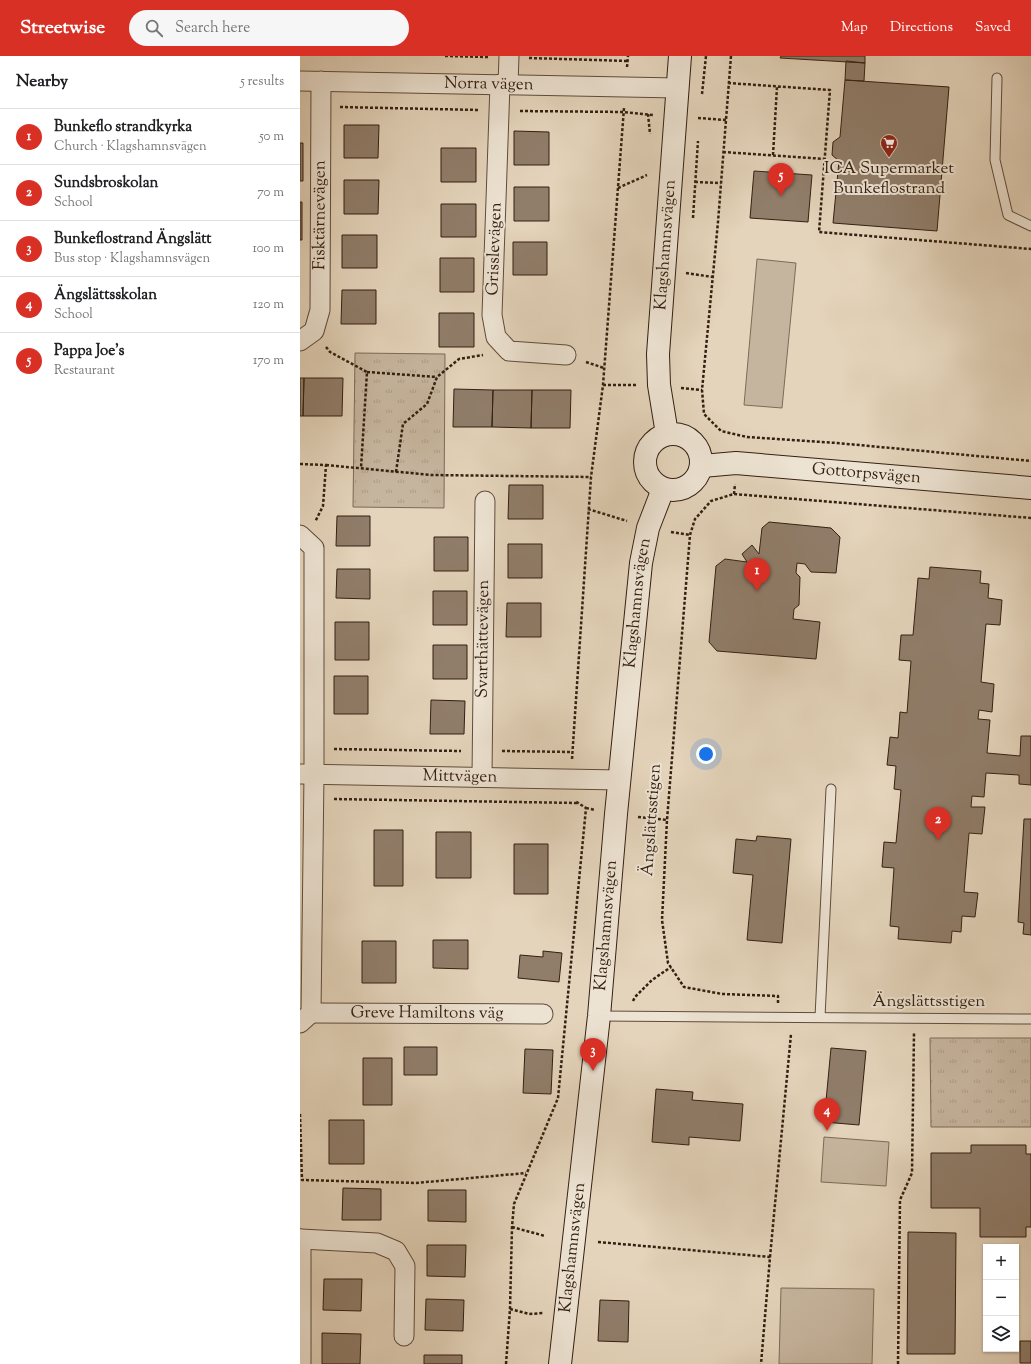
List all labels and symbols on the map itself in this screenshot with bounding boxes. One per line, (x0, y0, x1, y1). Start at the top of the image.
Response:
street label: Norra vägen (444, 72, 534, 97)
supermarket icon: ICA Supermarket Bunkeflostrand (879, 133, 899, 158)
place label: ICA Supermarket Bunkeflostrand (824, 157, 954, 201)
street label: Fisktärnevägen (308, 160, 333, 270)
pin: 5 (768, 163, 794, 196)
street label: Klagshamnsvägen (649, 179, 683, 311)
street label: Grisslevägen (481, 202, 509, 296)
street label: Gottorpsvägen (811, 457, 922, 491)
street label: Klagshamnsvägen (619, 536, 658, 669)
pin: 1 (744, 558, 770, 591)
street label: Svarthättevägen (471, 580, 496, 698)
your location (696, 744, 716, 764)
street label: Ängslättsstigen (636, 763, 668, 877)
street label: Mittvägen (422, 764, 498, 790)
pin: 2 (925, 807, 951, 840)
street label: Klagshamnsvägen (589, 859, 624, 992)
street label: Ängslättsstigen (873, 990, 985, 1014)
street label: Greve Hamiltons väg (350, 1001, 504, 1026)
pin: 3 (580, 1038, 606, 1071)
pin: 4 (814, 1098, 840, 1131)
street label: Klagshamnsvägen (554, 1181, 592, 1314)

